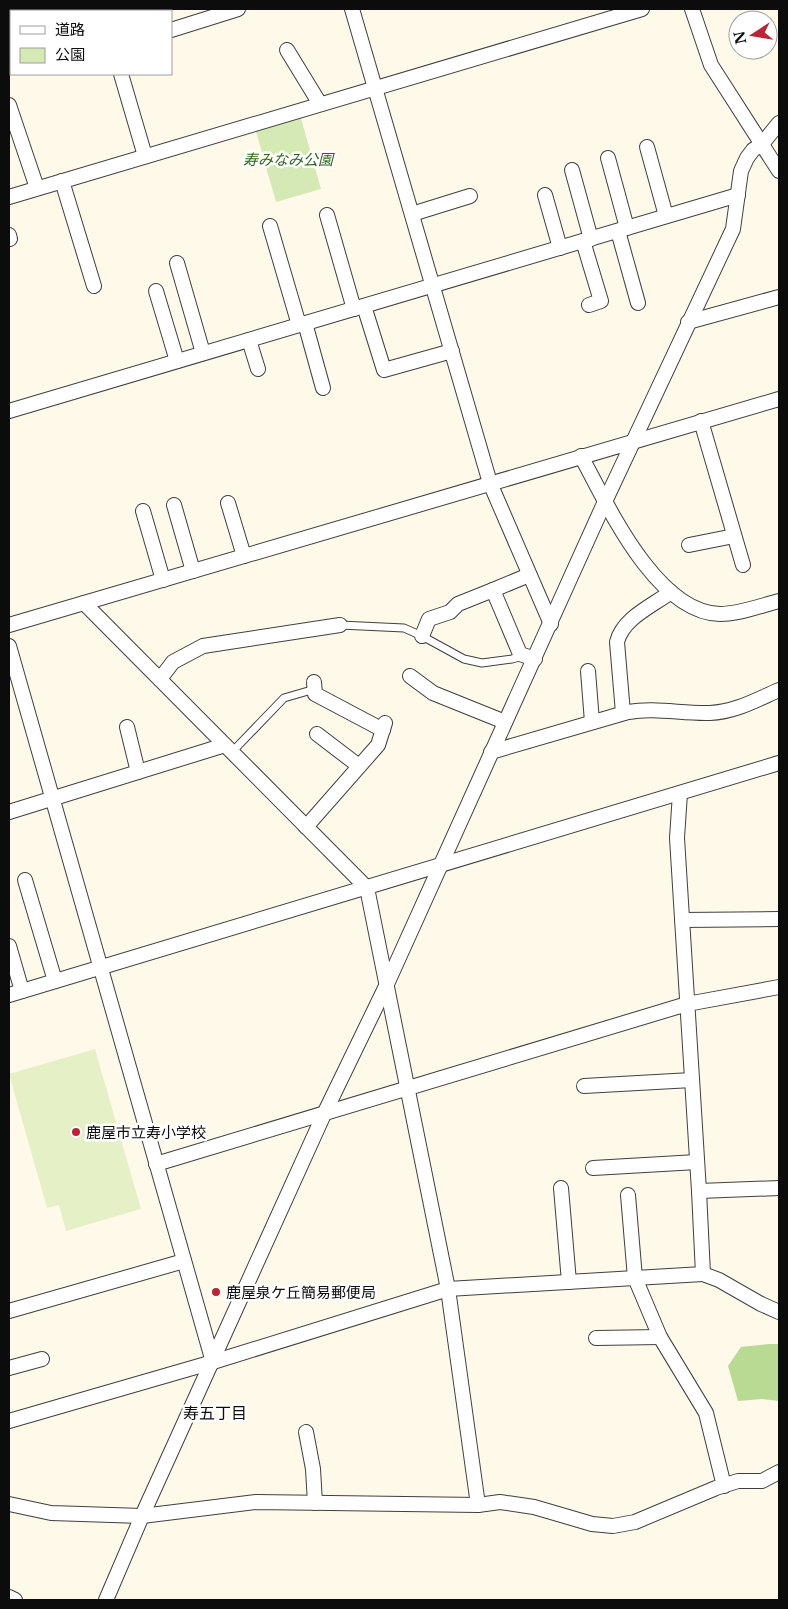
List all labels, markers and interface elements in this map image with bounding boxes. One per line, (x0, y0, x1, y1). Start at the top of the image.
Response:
legend (10, 10, 172, 75)
north arrow (728, 10, 778, 60)
text: 道路 (55, 20, 85, 39)
text: N (730, 29, 750, 46)
text: 公園 (55, 45, 85, 64)
park label: 寿みなみ公園 (243, 150, 335, 169)
place label: 鹿屋市立寿小学校 (86, 1123, 206, 1142)
marker: 鹿屋市立寿小学校 (70, 1126, 82, 1138)
place label: 鹿屋泉ケ丘簡易郵便局 (226, 1283, 376, 1302)
marker: 鹿屋泉ケ丘簡易郵便局 (210, 1286, 222, 1298)
district label: 寿五丁目 (183, 1403, 247, 1423)

